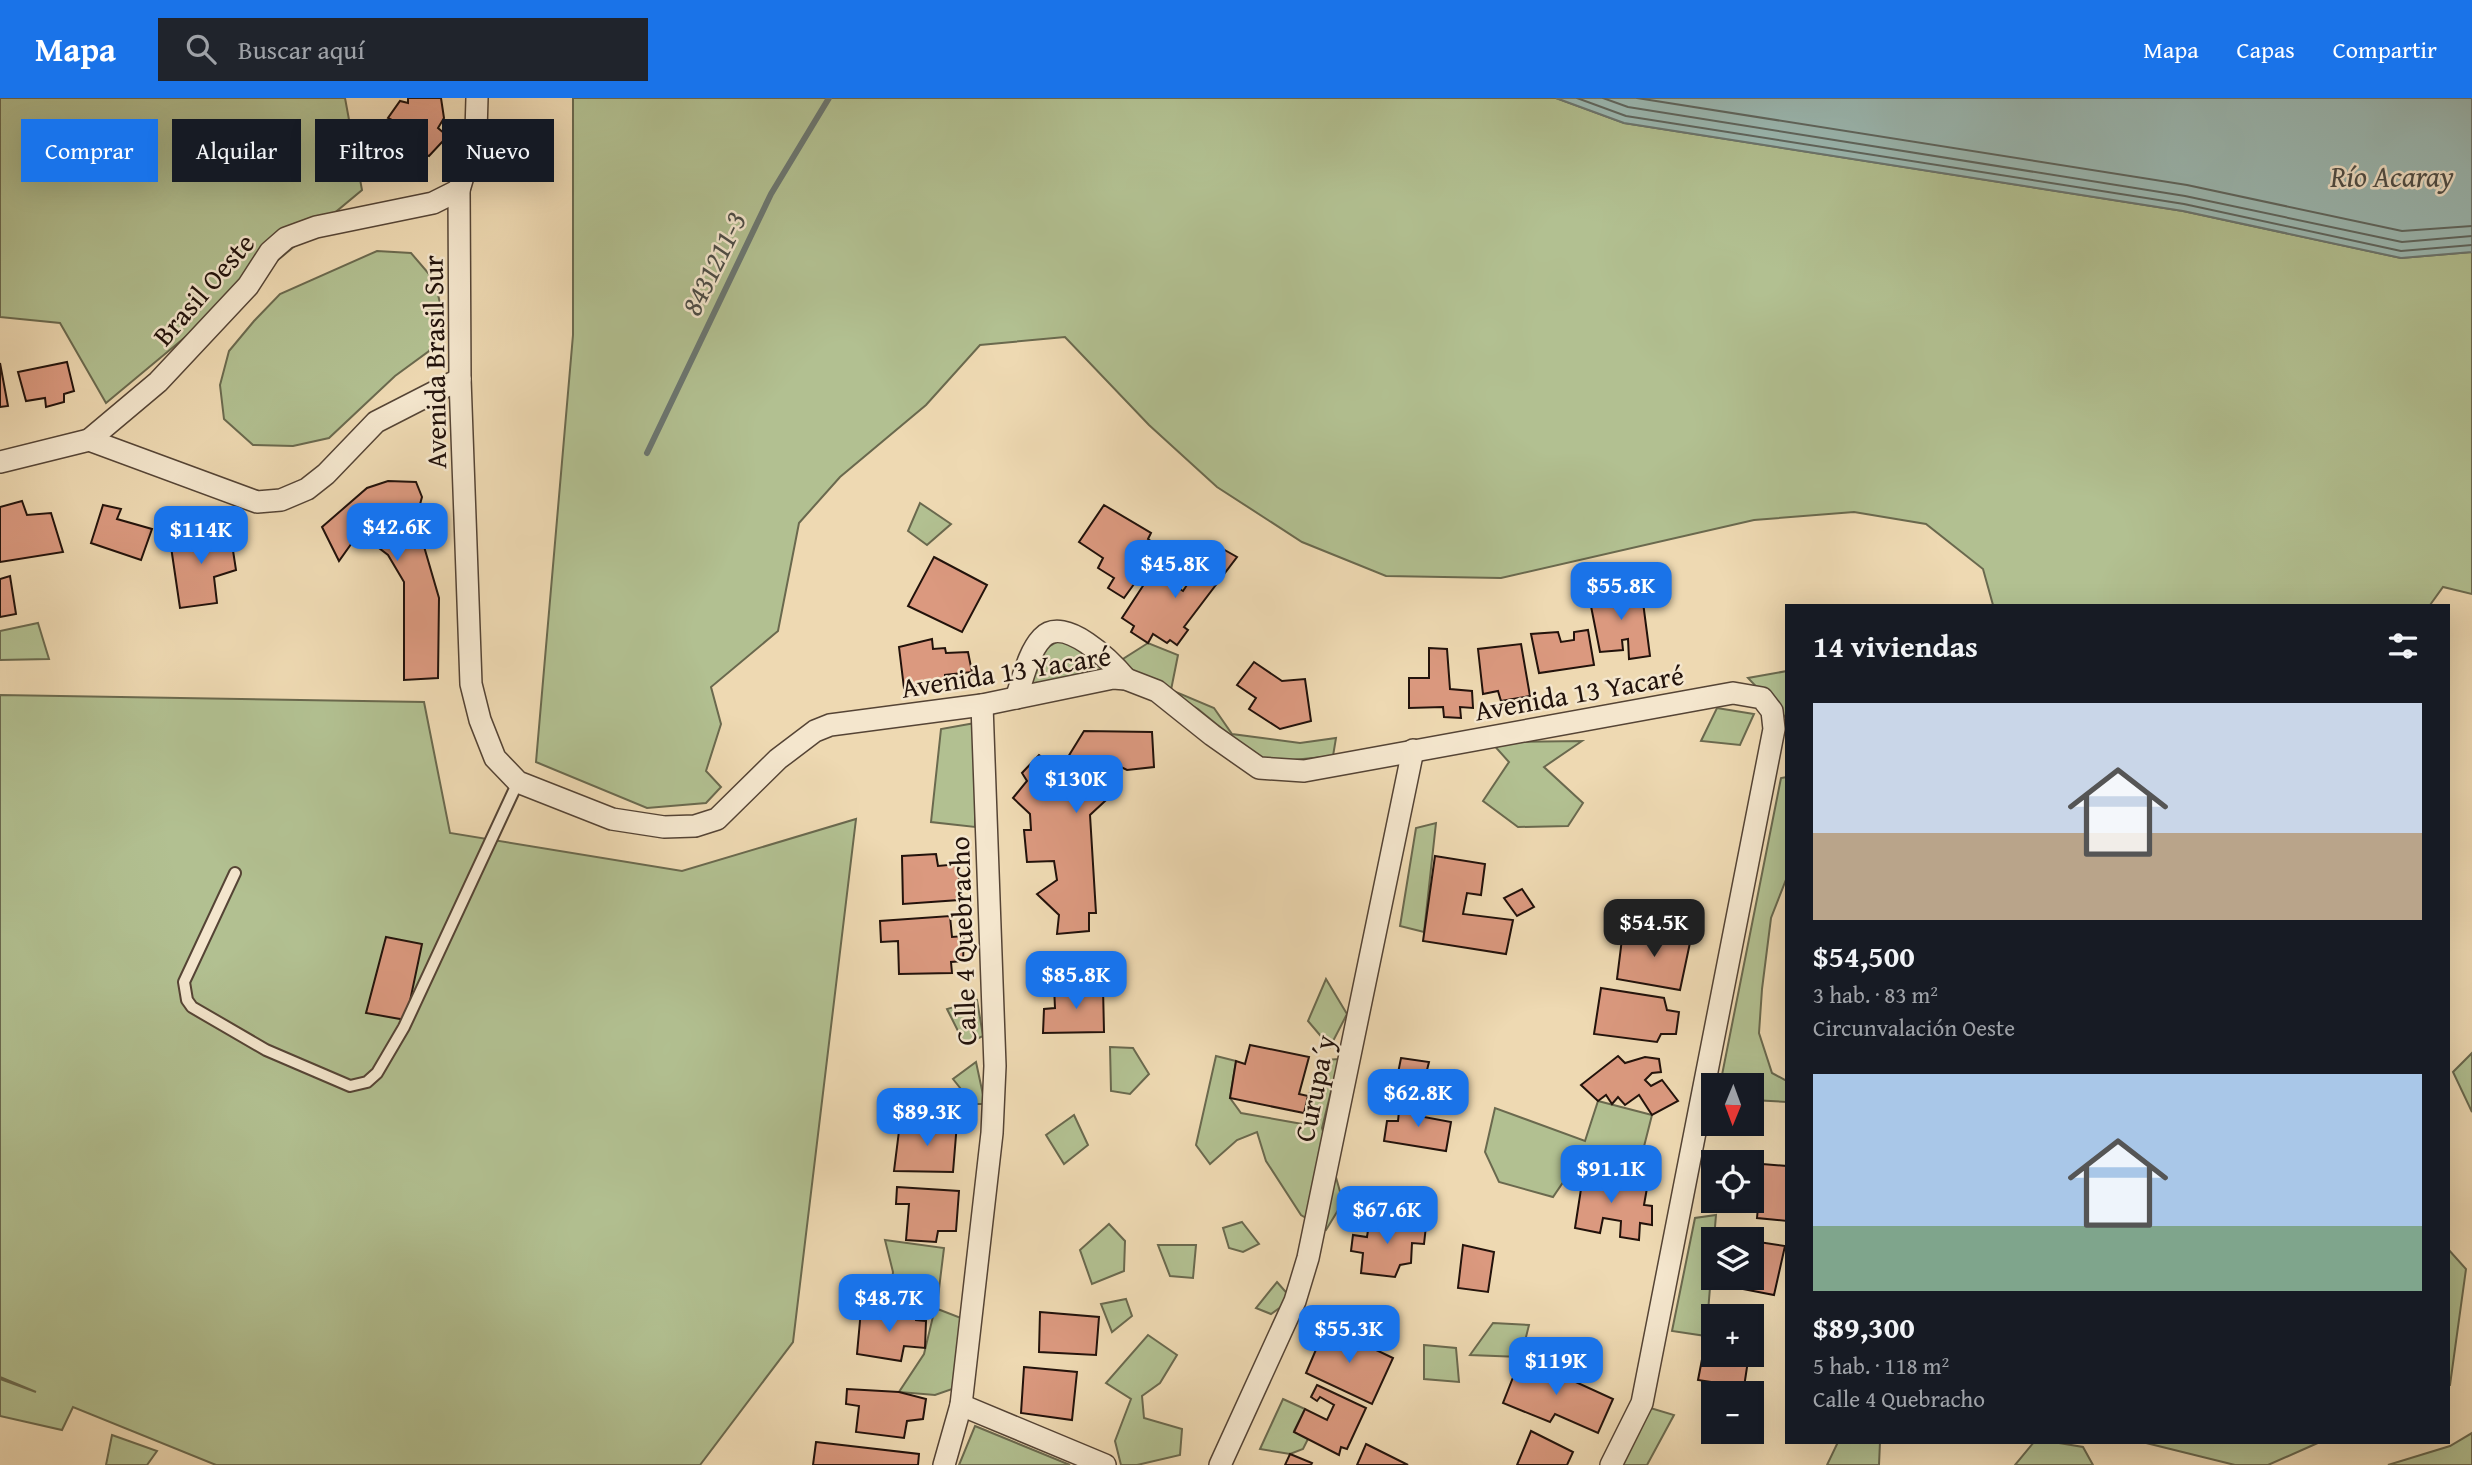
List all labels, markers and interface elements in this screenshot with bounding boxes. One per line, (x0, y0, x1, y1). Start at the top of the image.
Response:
search box (158, 18, 648, 81)
text: Mapa (35, 25, 116, 73)
icon: search (182, 30, 220, 68)
text: Buscar aquí (238, 30, 365, 69)
text: Mapa (2143, 32, 2199, 67)
text: Capas (2237, 32, 2295, 67)
text: Compartir (2333, 32, 2437, 67)
chip: Comprar (21, 119, 158, 182)
chip: Alquilar (172, 119, 301, 182)
chip: Filtros (315, 119, 428, 182)
chip: Nuevo (442, 119, 554, 182)
water label: Río Acaray (2329, 154, 2454, 198)
water label: 8431211-3 (669, 204, 757, 322)
street label: Brasil Oeste (142, 224, 264, 354)
street label: Avenida Brasil Sur (412, 254, 456, 469)
pin: $42.6K (340, 504, 454, 563)
pin: $114K (152, 506, 250, 566)
text: $42.6K (363, 509, 431, 542)
text: $114K (170, 512, 232, 545)
pin: $45.8K (1118, 540, 1232, 600)
text: $45.8K (1141, 546, 1209, 579)
pin: $55.8K (1564, 562, 1678, 622)
text: $55.8K (1587, 568, 1655, 601)
text: 14 viviendas (1813, 624, 1978, 668)
icon: filters (2384, 627, 2422, 665)
street label: Avenida 13 Yacaré (898, 634, 1114, 708)
street label: Avenida 13 Yacaré (1471, 653, 1687, 731)
icon: home (2055, 749, 2181, 875)
pin: $130K (1027, 756, 1125, 815)
text: $130K (1045, 761, 1107, 794)
street label: Calle 4 Quebracho (938, 836, 986, 1046)
pin: $54.5K (1597, 900, 1711, 959)
text: $54.5K (1620, 905, 1688, 938)
text: $54,500 (1813, 934, 1915, 978)
pin: $85.8K (1019, 951, 1133, 1011)
text: $85.8K (1042, 957, 1110, 990)
text: 3 hab. · 83 m² (1813, 978, 1938, 1011)
text: Circunvalación Oeste (1813, 1011, 2015, 1044)
street label: Curupa´y (1283, 1031, 1345, 1145)
pin: $62.8K (1361, 1070, 1475, 1129)
north arrow (1701, 1073, 1764, 1136)
map controls (1701, 1073, 1764, 1444)
text: $62.8K (1384, 1075, 1452, 1108)
pin: $89.3K (870, 1088, 984, 1148)
text: $89.3K (893, 1094, 961, 1127)
icon: home (2055, 1120, 2181, 1246)
pin: $91.1K (1554, 1146, 1668, 1205)
button: locate (1701, 1150, 1764, 1213)
text: $91.1K (1577, 1151, 1645, 1184)
pin: $67.6K (1330, 1186, 1444, 1246)
text: $67.6K (1353, 1192, 1421, 1225)
button: layers (1701, 1227, 1764, 1290)
pin: $48.7K (832, 1274, 946, 1334)
text: $48.7K (855, 1280, 923, 1313)
button: + (1701, 1304, 1764, 1367)
text: $89,300 (1813, 1305, 1915, 1349)
pin: $55.3K (1292, 1306, 1406, 1365)
text: $55.3K (1315, 1311, 1383, 1344)
pin: $119K (1507, 1338, 1605, 1397)
text: $119K (1525, 1343, 1587, 1376)
text: 5 hab. · 118 m² (1813, 1349, 1949, 1382)
button: − (1701, 1381, 1764, 1444)
text: Calle 4 Quebracho (1813, 1382, 1985, 1415)

